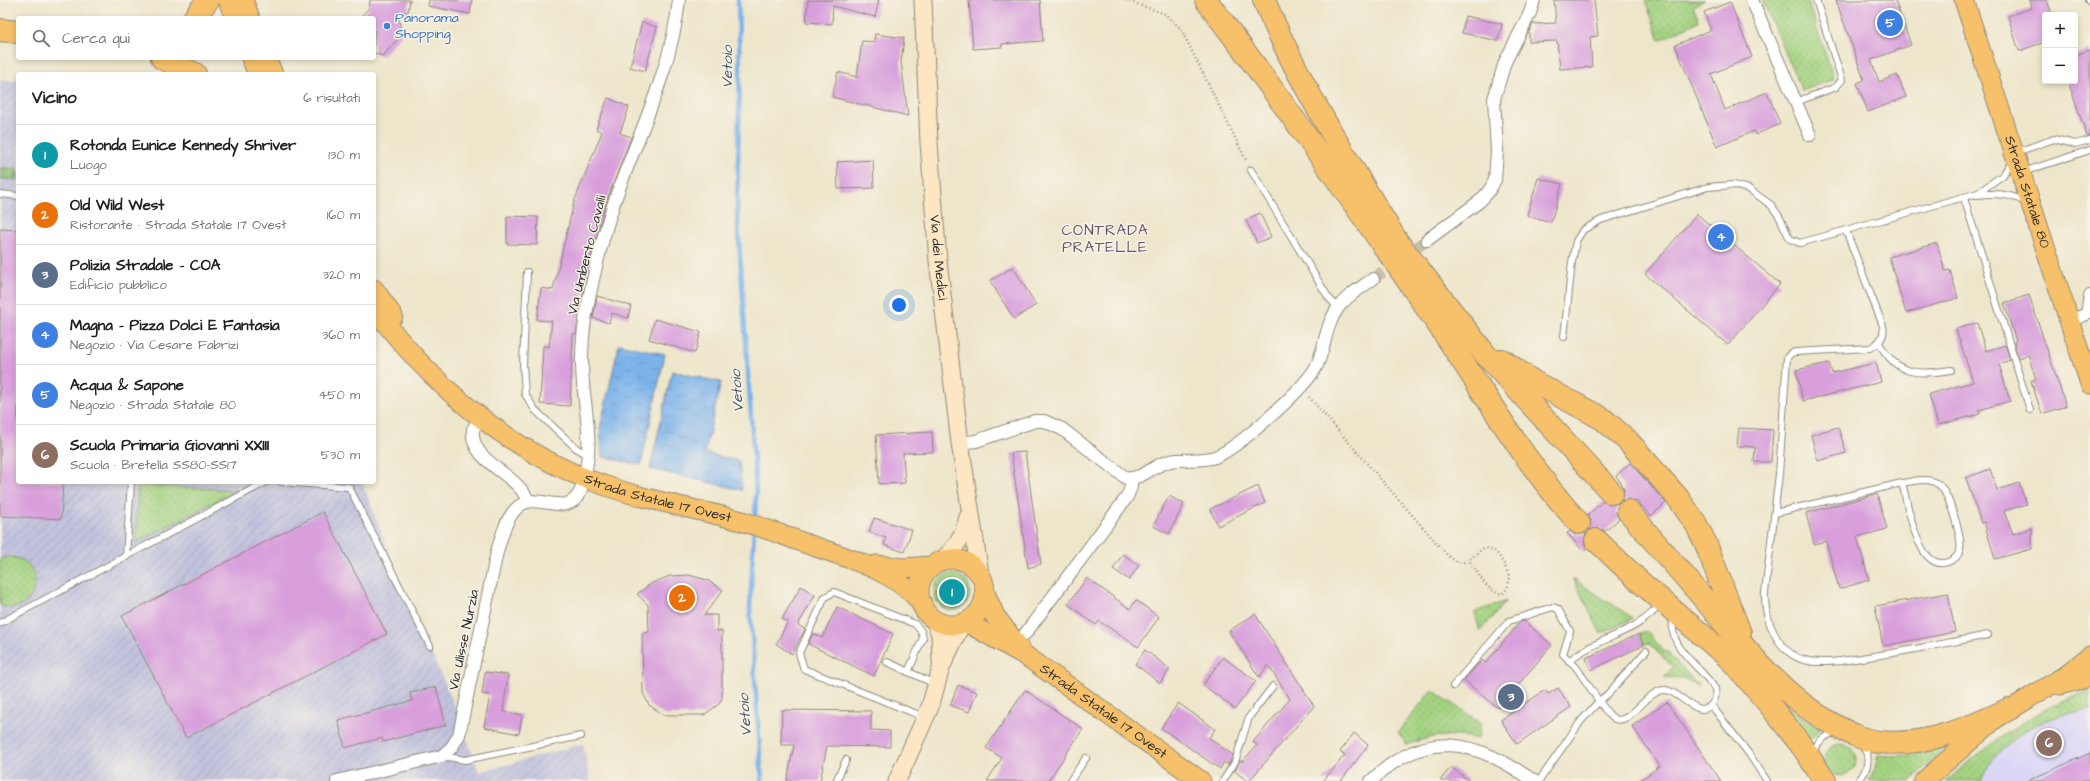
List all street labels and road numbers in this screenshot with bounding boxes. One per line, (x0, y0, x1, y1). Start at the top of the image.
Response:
street label: Strada Statale 80 (1999, 133, 2055, 251)
street label: Via Umberto Cavalli (562, 193, 612, 317)
street label: Via dei Medici (925, 214, 953, 301)
street label: Strada Statale 17 Ovest (581, 469, 734, 528)
street label: Via Ulisse Nurzia (444, 588, 484, 692)
street label: Strada Statale 17 Ovest (1036, 659, 1171, 764)

